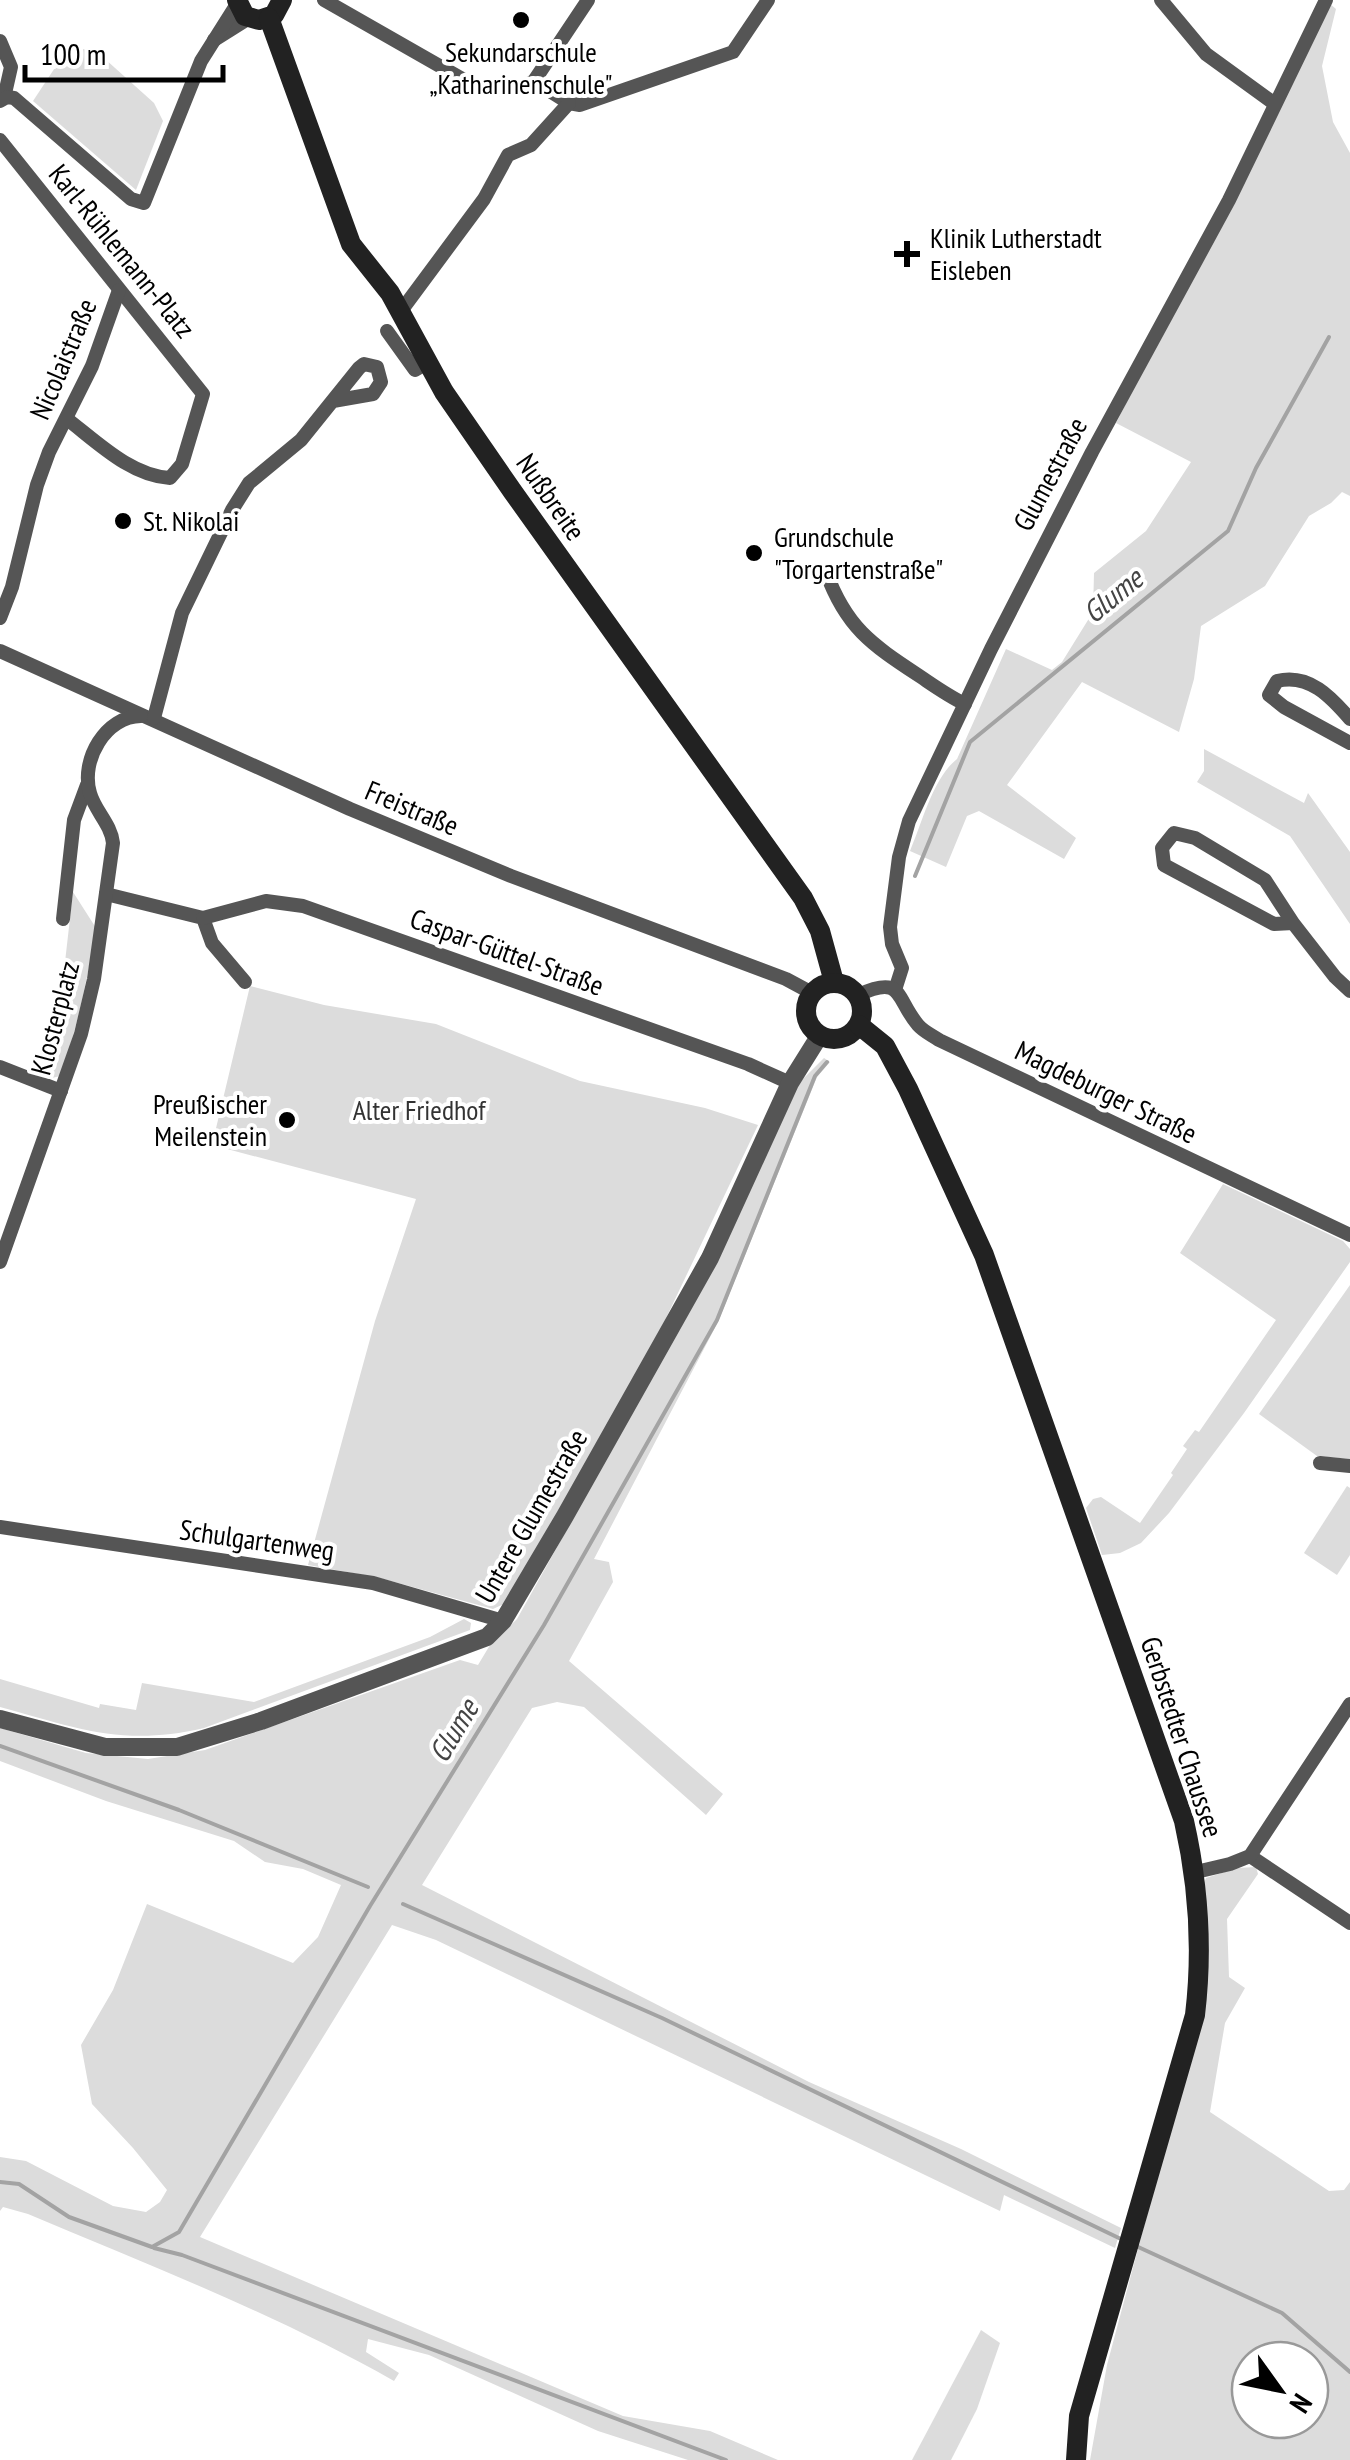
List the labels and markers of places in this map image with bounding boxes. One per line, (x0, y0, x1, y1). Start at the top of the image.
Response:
marker: Sekundarschule „Katharinenschule" (510, 9, 532, 31)
place label: Sekundarschule „Katharinenschule" (429, 33, 613, 102)
place label: Klinik Lutherstadt Eisleben (930, 219, 1102, 288)
marker: Klinik Lutherstadt Eisleben (894, 241, 920, 267)
place label: St. Nikolai (143, 502, 239, 539)
marker: St. Nikolai (112, 510, 134, 532)
place label: Grundschule "Torgartenstraße" (774, 518, 943, 587)
marker: Grundschule "Torgartenstraße" (743, 542, 765, 564)
place label: Preußischer Meilenstein (153, 1085, 267, 1154)
marker: Preußischer Meilenstein (276, 1109, 298, 1131)

